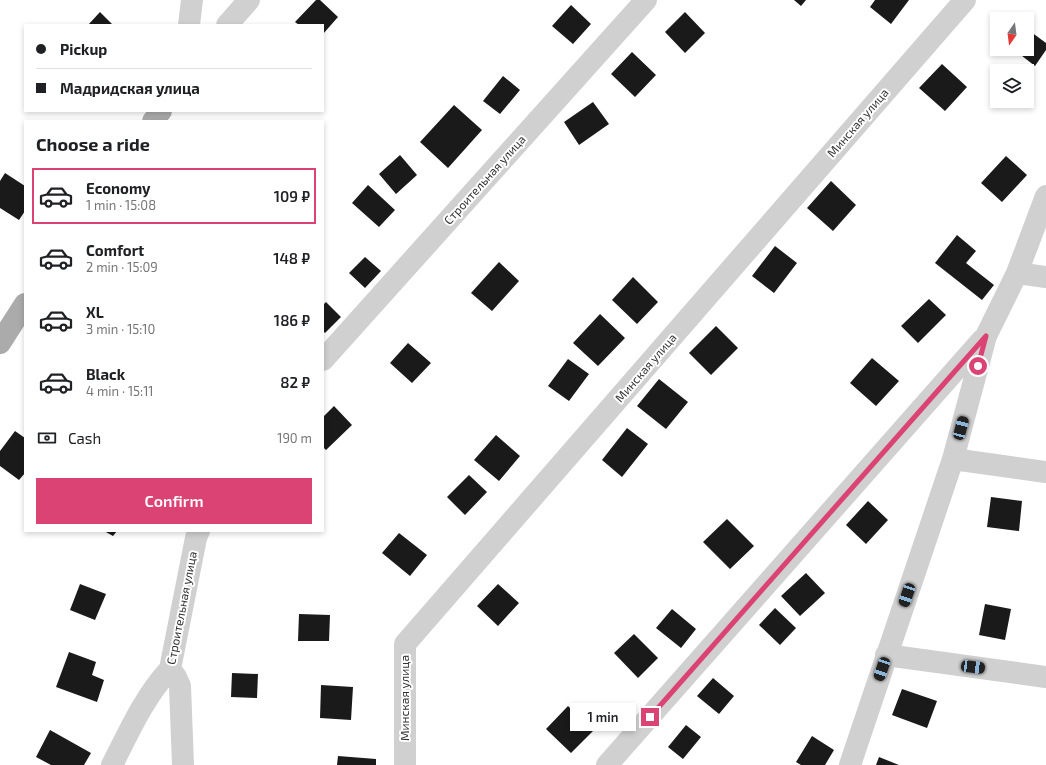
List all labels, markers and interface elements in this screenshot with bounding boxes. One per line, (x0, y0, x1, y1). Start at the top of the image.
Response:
north arrow (990, 12, 1034, 56)
map controls (990, 12, 1034, 108)
text: Pickup (60, 40, 107, 58)
button: layers (990, 64, 1034, 108)
text: Мадридская улица (60, 79, 200, 97)
street label: Минская улица (824, 85, 892, 160)
street label: Строительная улица (441, 132, 529, 227)
text: Choose a ride (36, 133, 150, 155)
icon: car (38, 178, 74, 214)
text: Economy (86, 179, 151, 197)
text: 109 ₽ (274, 187, 310, 205)
text: 1 min · 15:08 (86, 197, 156, 213)
icon: car (38, 240, 74, 276)
text: Comfort (86, 241, 144, 259)
text: 148 ₽ (273, 249, 310, 267)
text: 2 min · 15:09 (86, 259, 158, 275)
icon: car (38, 302, 74, 338)
text: XL (86, 303, 104, 321)
text: 186 ₽ (274, 311, 310, 329)
text: 3 min · 15:10 (86, 321, 155, 337)
street label: Минская улица (612, 330, 680, 405)
route start (969, 357, 987, 375)
icon: car (38, 364, 74, 400)
text: Black (86, 365, 125, 383)
text: 82 ₽ (280, 373, 310, 391)
text: 4 min · 15:11 (86, 383, 153, 399)
car (952, 415, 970, 441)
icon: cash (36, 427, 58, 449)
text: Cash (68, 429, 101, 447)
text: 190 m (277, 430, 312, 446)
button: Confirm (36, 478, 312, 524)
street label: Строительная улица (163, 550, 200, 666)
car (897, 582, 917, 608)
street label: Минская улица (397, 655, 412, 741)
car (872, 656, 892, 682)
car (960, 660, 986, 674)
callout: 1 min (570, 703, 636, 731)
route end (641, 708, 659, 726)
text: 1 min (588, 709, 618, 725)

